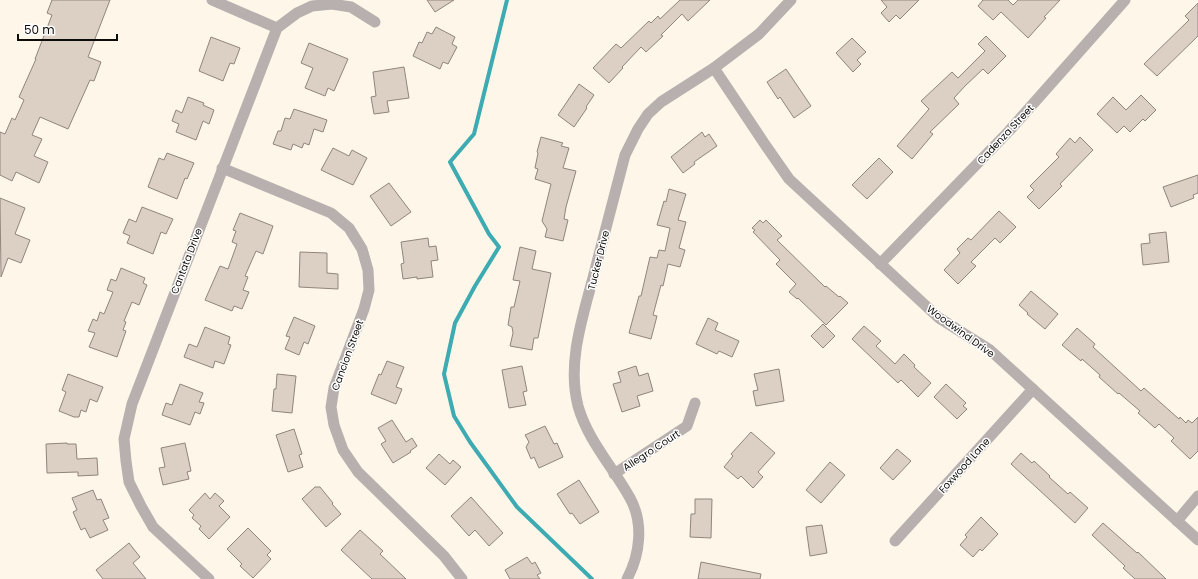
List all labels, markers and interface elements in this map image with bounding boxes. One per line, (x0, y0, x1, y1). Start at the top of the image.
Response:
scale bar (18, 16, 117, 42)
text: 50 m (24, 21, 55, 38)
street label: Cadenza Street (974, 101, 1037, 168)
street label: Cantata Drive (167, 226, 206, 296)
street label: Tucker Drive (584, 229, 613, 291)
street label: Woodwind Drive (924, 302, 998, 361)
street label: Cancion Street (328, 317, 367, 393)
street label: Allegro Court (620, 426, 683, 474)
street label: Foxwood Lane (935, 434, 993, 496)

